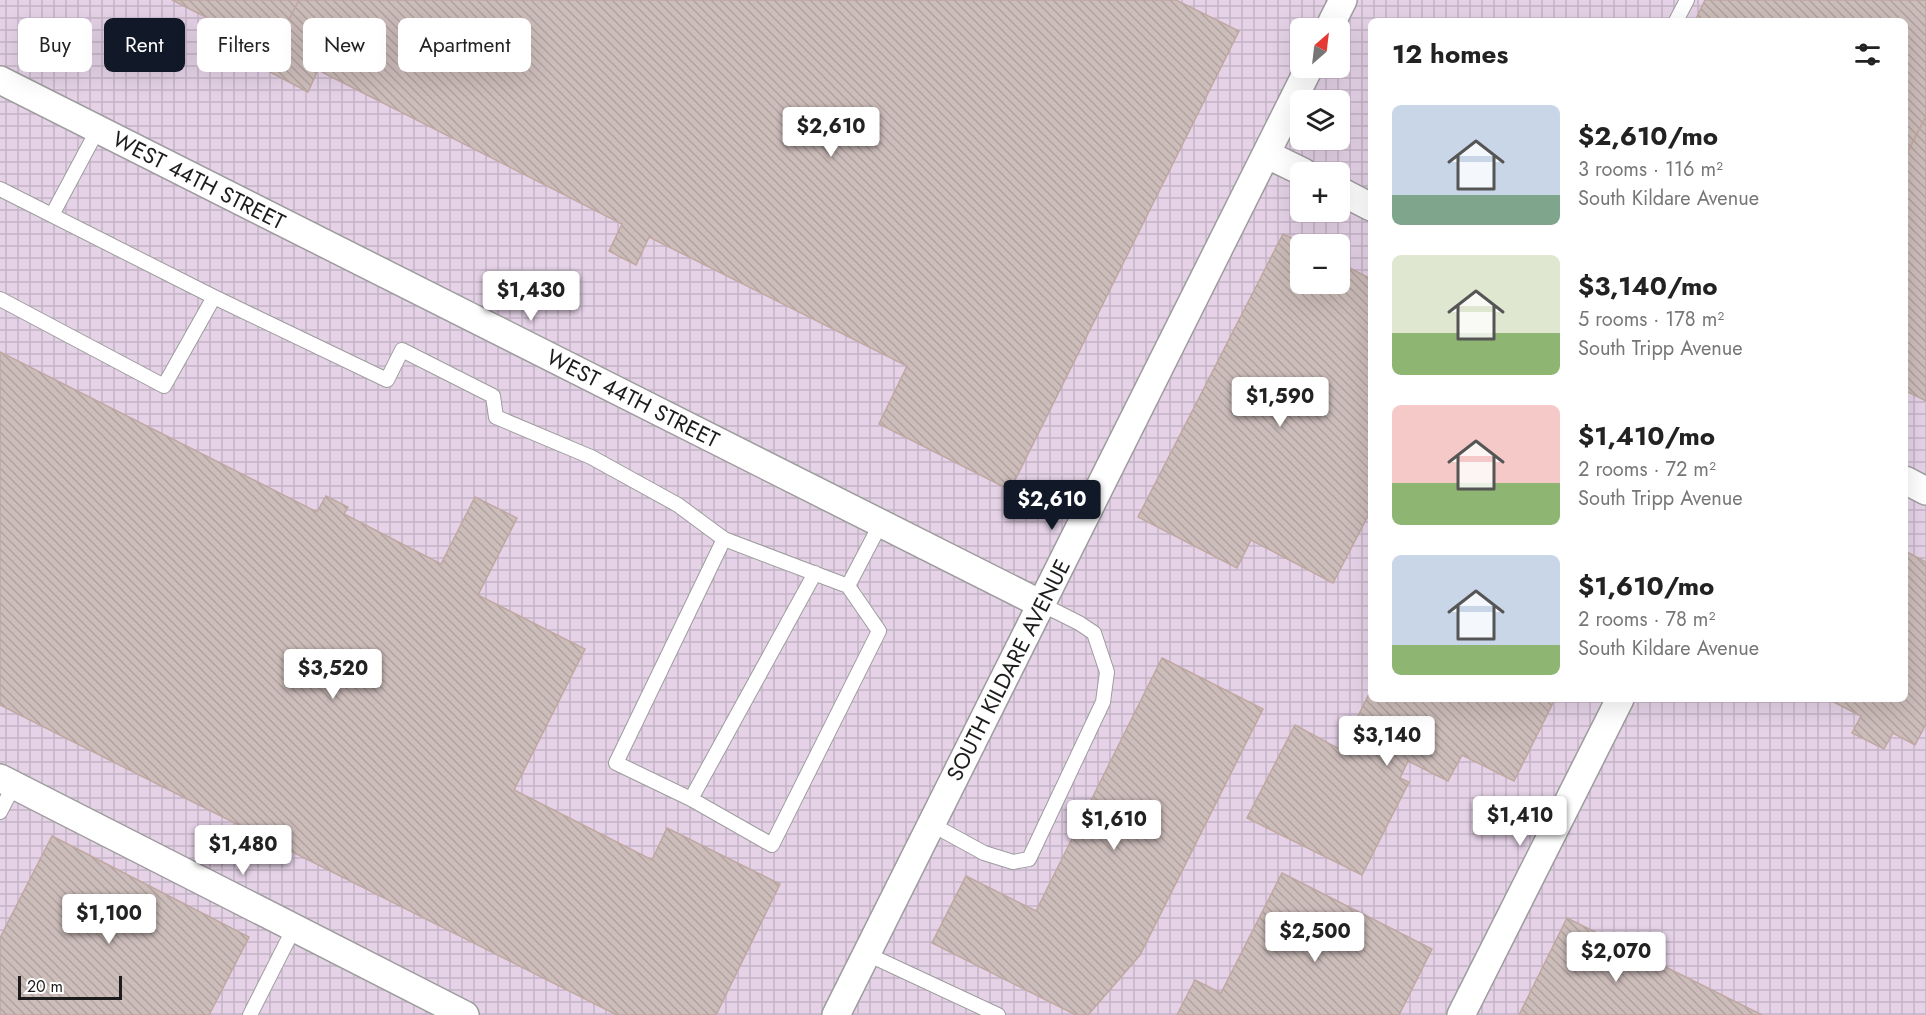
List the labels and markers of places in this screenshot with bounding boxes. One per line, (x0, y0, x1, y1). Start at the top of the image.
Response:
pin: $2,610 (782, 107, 880, 158)
pin: $1,430 (482, 271, 580, 322)
pin: $1,590 (1231, 377, 1329, 428)
pin: $2,610 (1003, 480, 1101, 531)
pin: $3,520 (284, 649, 382, 700)
pin: $3,140 (1338, 716, 1436, 767)
pin: $1,410 (1471, 796, 1569, 847)
pin: $1,610 (1065, 800, 1163, 851)
pin: $1,480 (194, 825, 292, 876)
pin: $1,100 (60, 894, 158, 945)
pin: $2,500 (1266, 912, 1364, 963)
pin: $2,070 (1567, 932, 1665, 983)

